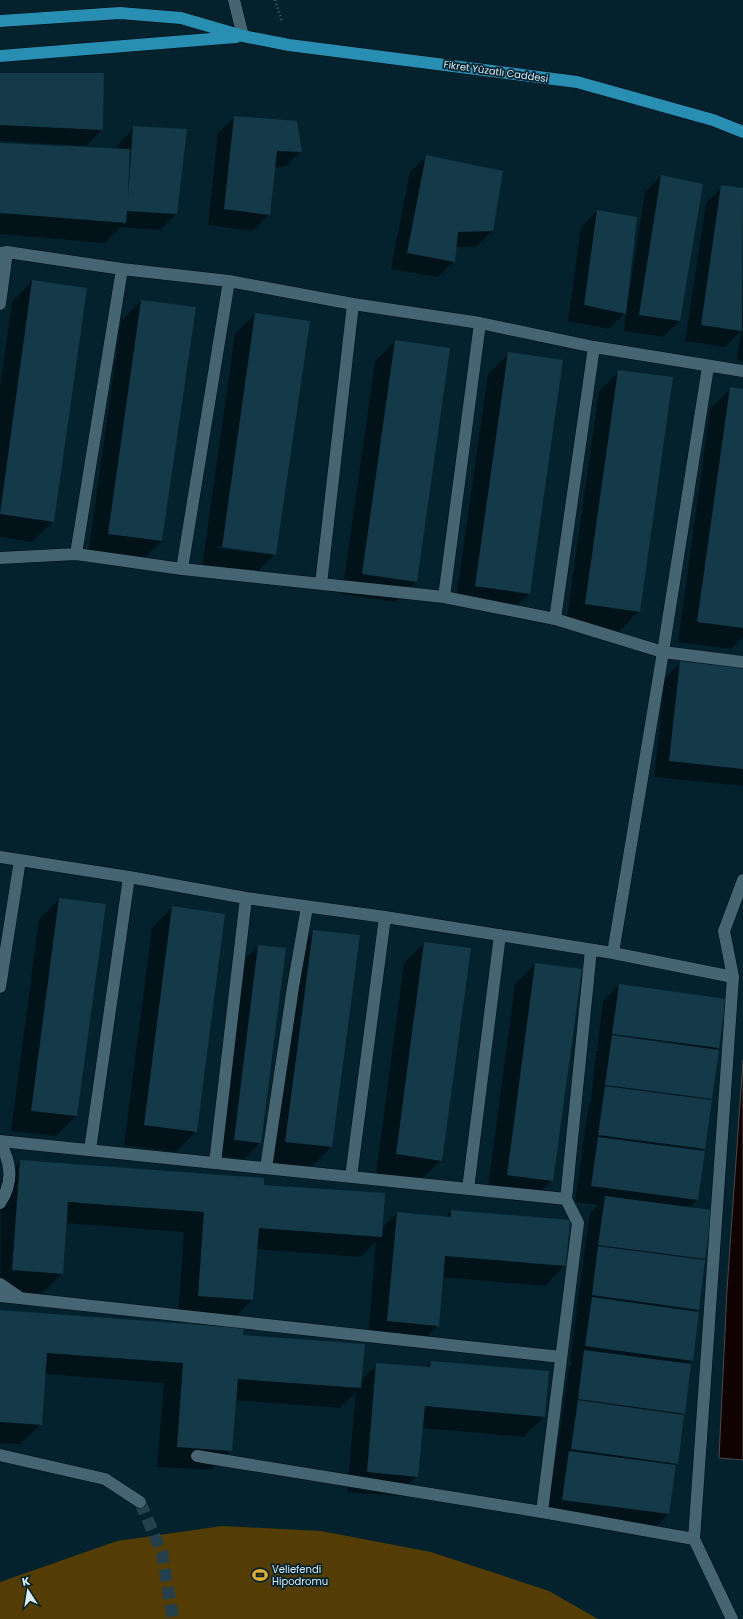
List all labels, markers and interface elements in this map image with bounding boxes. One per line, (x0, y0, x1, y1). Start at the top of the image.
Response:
street label: Fikret Yüzatlı Caddesi (443, 57, 549, 86)
place label: Veliefendi Hipodromu (272, 1562, 328, 1589)
sports icon: Veliefendi Hipodromu (251, 1566, 269, 1584)
north arrow (8, 1571, 48, 1611)
text: K (21, 1573, 32, 1590)

